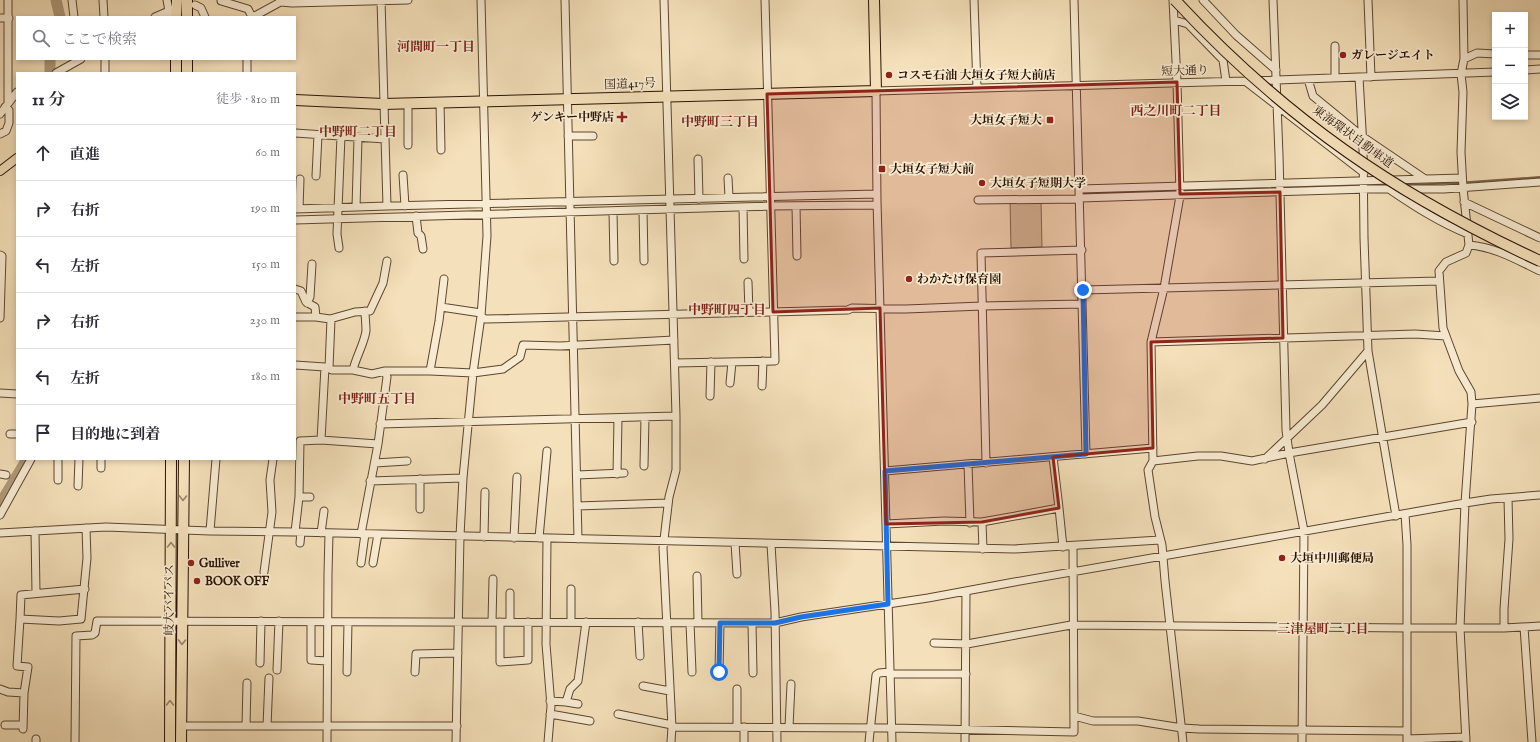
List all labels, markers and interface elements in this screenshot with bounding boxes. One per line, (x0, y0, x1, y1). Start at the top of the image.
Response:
map controls (1492, 12, 1528, 120)
button: + (1492, 12, 1528, 48)
search box (16, 16, 296, 60)
icon: search (30, 27, 52, 49)
text: ここで検索 (62, 30, 137, 49)
district label: 河間町一丁目 (397, 39, 475, 56)
place label: ガレージエイト (1351, 48, 1435, 63)
button: − (1492, 48, 1528, 84)
marker: ガレージエイト (1338, 50, 1348, 60)
street label: 短大通り (1161, 63, 1209, 79)
place label: コスモ石油 大垣女子短大前店 (897, 68, 1056, 83)
marker: コスモ石油 大垣女子短大前店 (884, 70, 894, 80)
street label: 国道417号 (604, 76, 656, 92)
button: layers (1492, 84, 1528, 120)
text: 11 分 (32, 90, 65, 111)
text: 徒歩 · 810 m (216, 91, 280, 108)
district label: 西之川町二丁目 (1130, 103, 1222, 120)
street label: 東海環状自動車道 (1310, 103, 1396, 171)
place label: ゲンキー中野店 (530, 110, 614, 125)
marker: ゲンキー中野店 (617, 112, 627, 122)
place label: 大垣女子短大 (970, 113, 1042, 128)
district label: 中野町三丁目 (681, 114, 759, 131)
marker: 大垣女子短大 (1045, 115, 1055, 125)
district label: 中野町二丁目 (319, 124, 397, 141)
icon: ahead (32, 142, 54, 164)
text: 60 m (255, 144, 280, 161)
text: 直進 (70, 145, 100, 164)
place label: 大垣女子短大前 (890, 162, 974, 177)
marker: 大垣女子短大前 (877, 164, 887, 174)
place label: 大垣女子短期大学 (990, 176, 1086, 191)
marker: 大垣女子短期大学 (977, 178, 987, 188)
icon: right (32, 198, 54, 220)
text: 190 m (250, 200, 280, 217)
text: 右折 (70, 201, 100, 220)
icon: left (32, 254, 54, 276)
text: 150 m (251, 256, 280, 273)
text: 左折 (70, 257, 100, 276)
place label: わかたけ保育園 (917, 272, 1001, 287)
marker: わかたけ保育園 (904, 274, 914, 284)
route end (1074, 281, 1092, 299)
district label: 中野町四丁目 (688, 302, 766, 319)
icon: right (32, 310, 54, 332)
text: 230 m (250, 312, 280, 329)
text: 右折 (70, 313, 100, 332)
icon: left (32, 366, 54, 388)
text: 180 m (251, 368, 280, 385)
text: 左折 (70, 369, 100, 388)
district label: 中野町五丁目 (338, 391, 416, 408)
icon: arrive (32, 422, 54, 444)
text: 目的地に到着 (70, 425, 160, 444)
one-way arrow (179, 495, 187, 501)
one-way arrow (167, 542, 175, 548)
place label: 大垣中川郵便局 (1290, 551, 1374, 566)
marker: 大垣中川郵便局 (1277, 553, 1287, 563)
place label: Gulliver (199, 556, 240, 571)
marker: Gulliver (186, 558, 196, 568)
street label: 岐大バイパス (162, 564, 177, 636)
place label: BOOK OFF (205, 574, 269, 589)
marker: BOOK OFF (192, 576, 202, 586)
district label: 三津屋町一丁目 (1277, 621, 1369, 638)
one-way arrow (178, 639, 186, 645)
route start (710, 663, 728, 681)
one-way arrow (166, 700, 175, 706)

